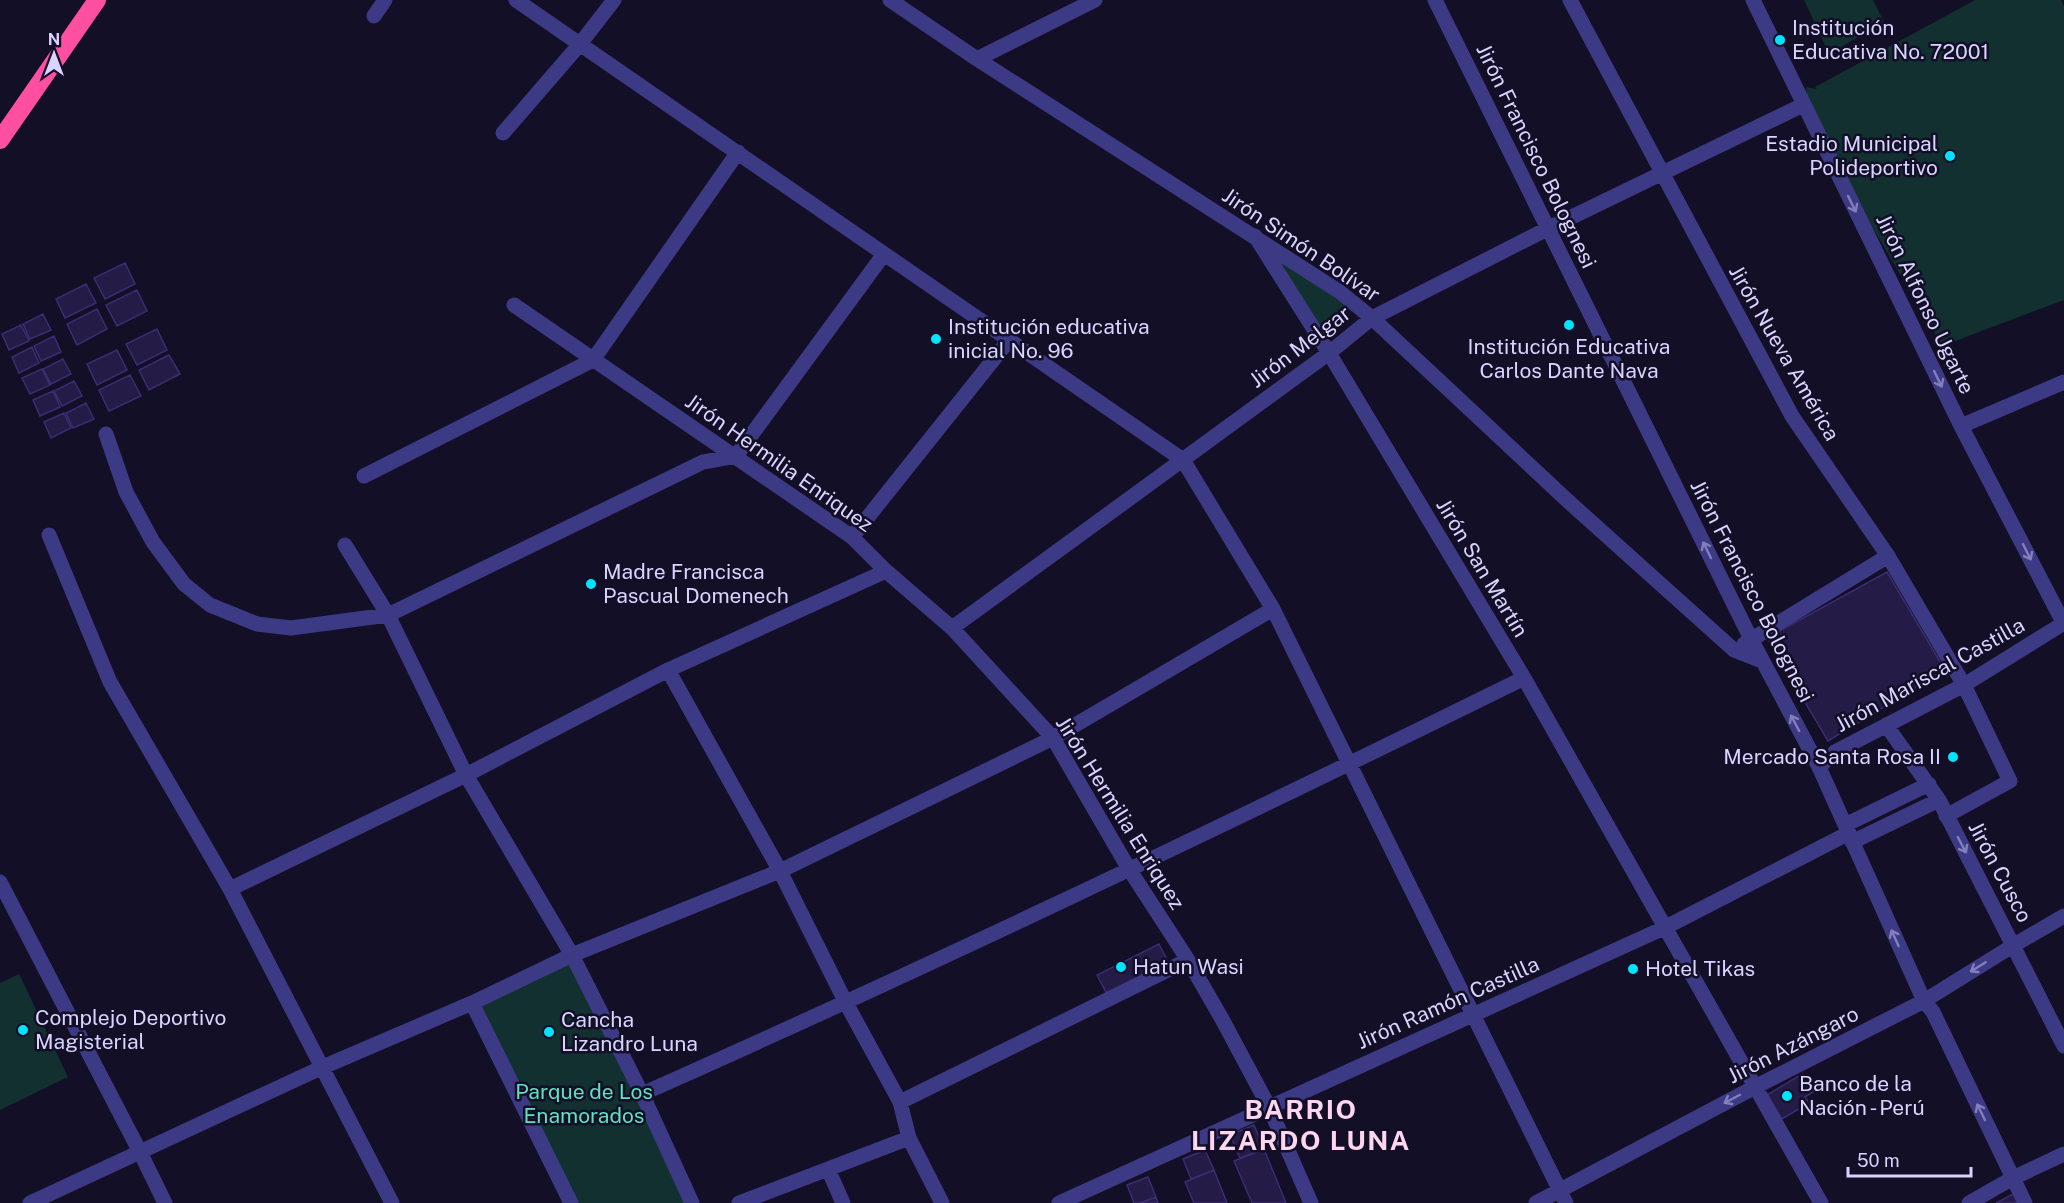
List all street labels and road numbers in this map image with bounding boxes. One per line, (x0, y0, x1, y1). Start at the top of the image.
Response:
street label: Jirón Francisco Bolognesi (1471, 40, 1602, 272)
street label: Jirón Simón Bolívar (1218, 183, 1385, 307)
street label: Jirón Alfonso Ugarte (1871, 210, 1980, 398)
street label: Jirón Nueva América (1724, 260, 1845, 445)
street label: Jirón Melgar (1244, 300, 1355, 393)
street label: Jirón Hermilia Enriquez (681, 388, 878, 537)
street label: Jirón Francisco Bolognesi (1685, 475, 1820, 706)
street label: Jirón San Martín (1431, 494, 1534, 641)
street label: Jirón Mariscal Castilla (1831, 612, 2029, 737)
street label: Jirón Hermilia Enriquez (1051, 712, 1190, 914)
street label: Jirón Cusco (1963, 817, 2038, 927)
street label: Jirón Ramón Castilla (1353, 951, 1543, 1054)
street label: Jirón Azángaro (1723, 1001, 1863, 1088)

